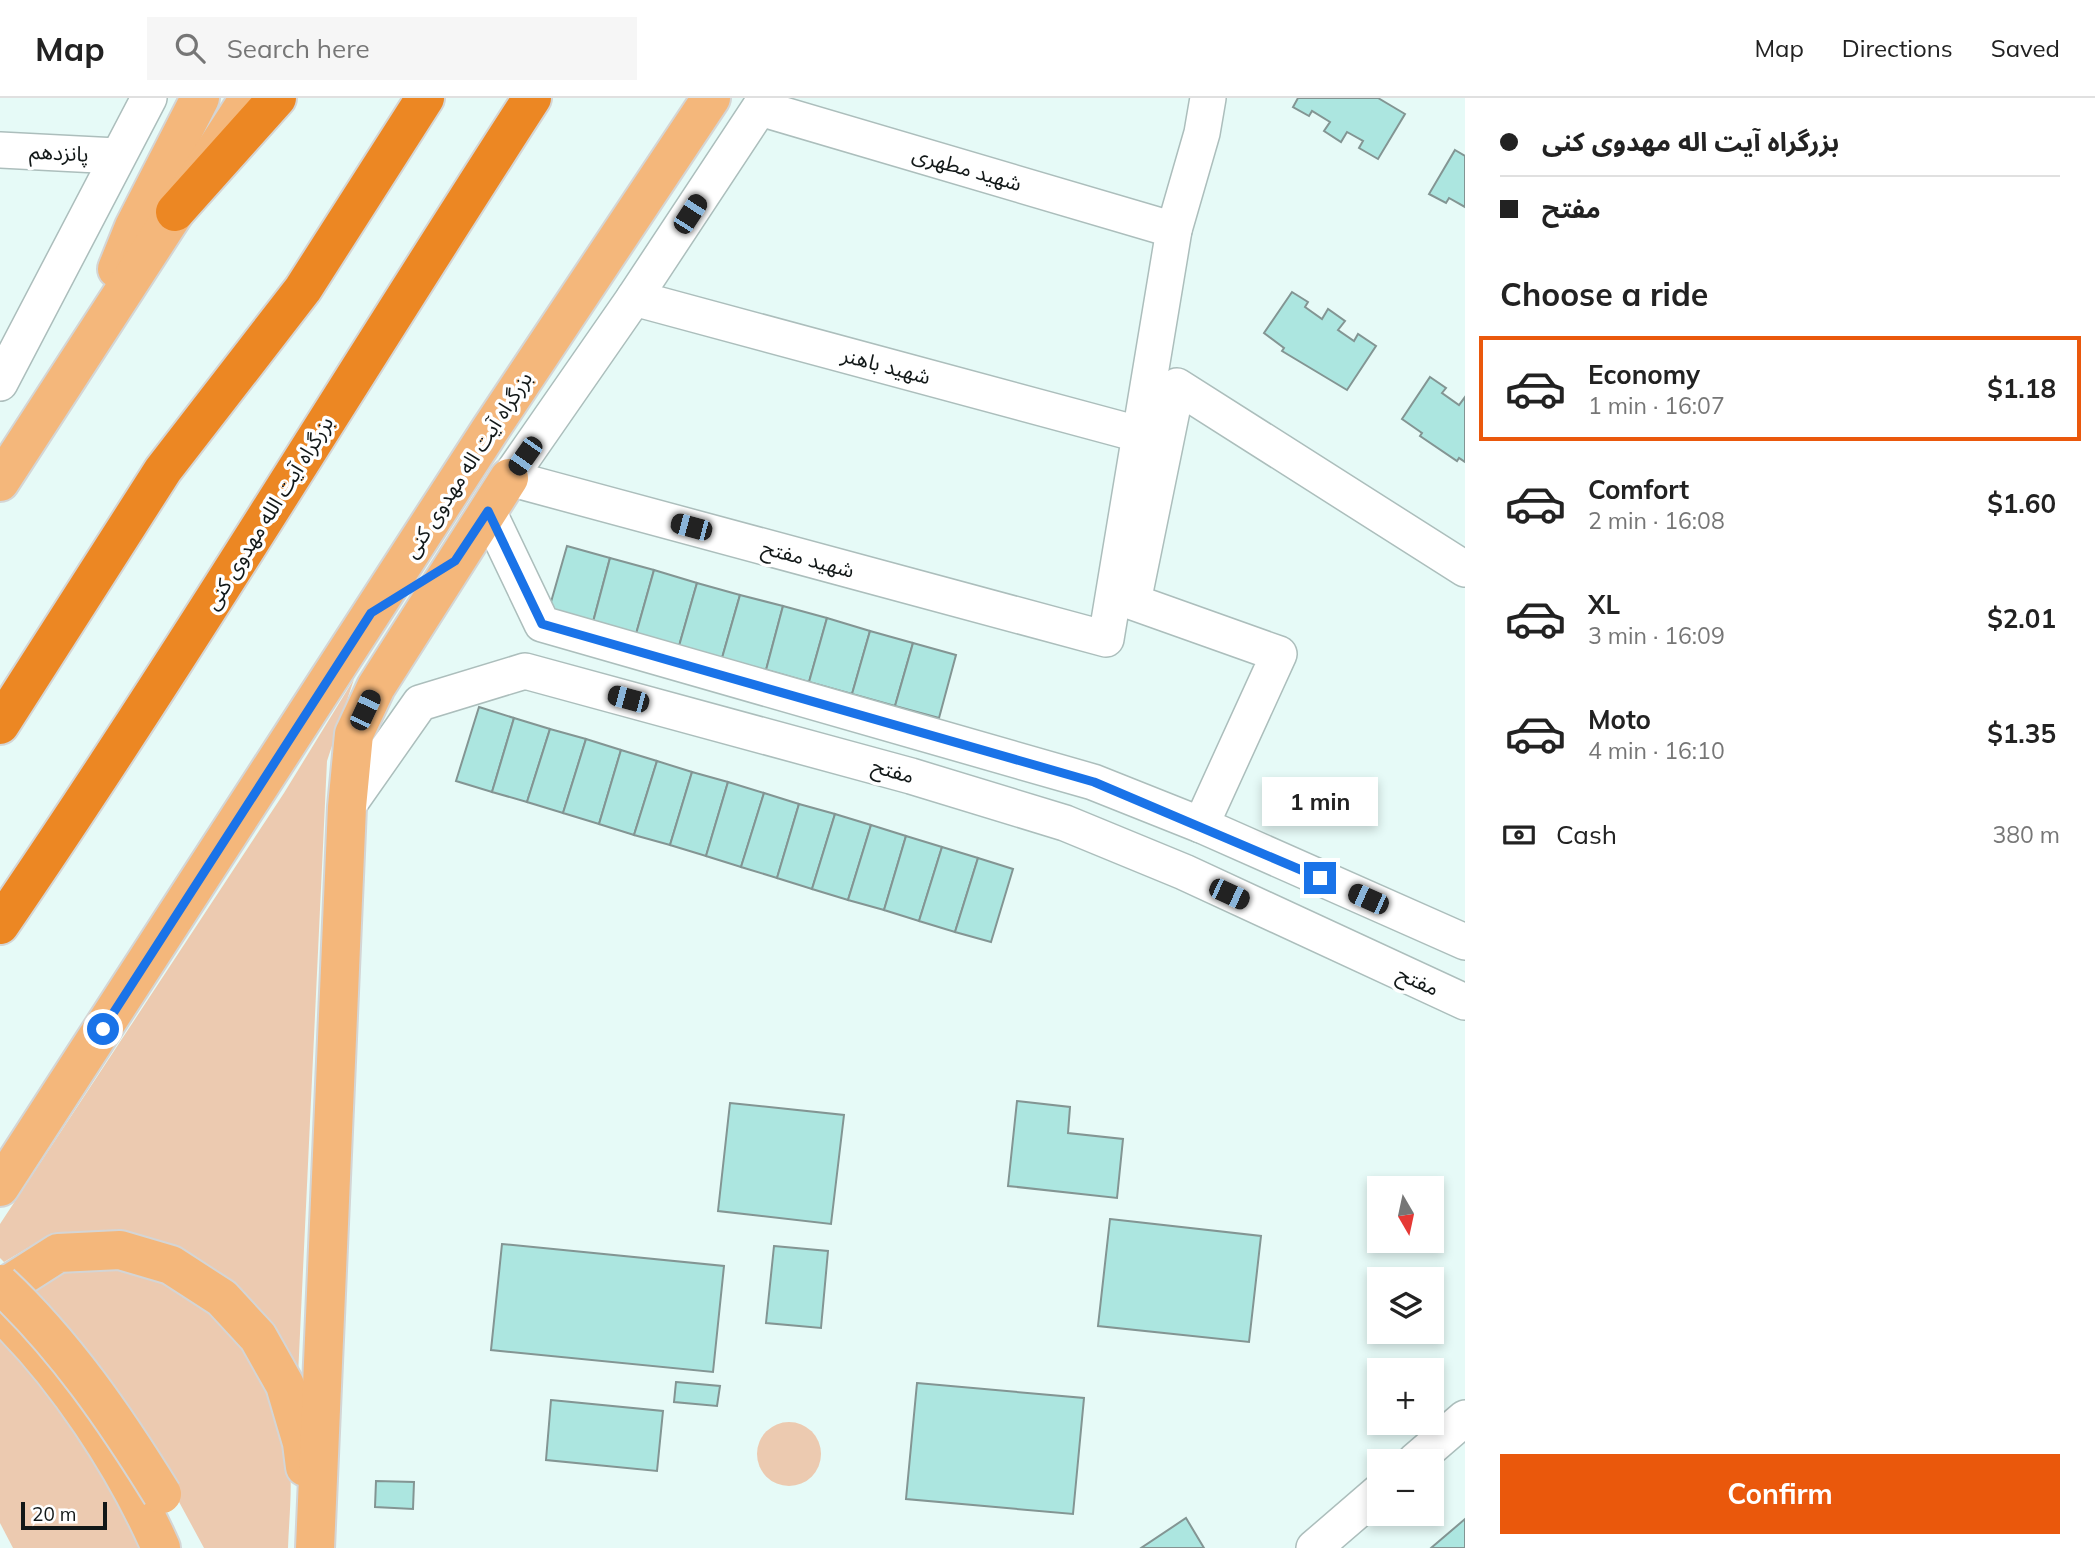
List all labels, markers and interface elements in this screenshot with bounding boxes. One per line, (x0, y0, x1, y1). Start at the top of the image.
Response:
search box (147, 17, 637, 80)
text: Map (35, 28, 105, 69)
icon: search (171, 29, 209, 67)
text: Search here (227, 32, 370, 65)
text: Map (1754, 33, 1804, 63)
text: Directions (1842, 33, 1953, 63)
text: Saved (1991, 33, 2060, 63)
text: بزرگراه آیت اله مهدوی کنی (1542, 125, 1839, 158)
street label: پانزدهم (28, 137, 89, 170)
street label: شهید مطهری (910, 140, 1025, 196)
car (670, 191, 711, 237)
text: مفتح (1542, 192, 1601, 225)
text: Choose a ride (1500, 274, 1708, 314)
street label: شهید باهنر (838, 340, 934, 389)
icon: car (1504, 357, 1567, 420)
text: Economy (1588, 358, 1700, 391)
street label: بزرگراه آیت اله مهدوی کنی (397, 366, 537, 563)
text: $1.18 (1987, 372, 2056, 405)
text: 1 min · 16:07 (1588, 391, 1725, 420)
street label: بزرگراه آیت الله مهدوی کنی (198, 411, 338, 614)
car (505, 433, 546, 479)
icon: car (1504, 472, 1567, 535)
text: Comfort (1588, 473, 1689, 506)
text: $1.60 (1987, 487, 2056, 520)
text: 2 min · 16:08 (1588, 506, 1725, 535)
car (668, 511, 715, 543)
street label: شهید مفتح (758, 533, 857, 586)
icon: car (1504, 587, 1567, 650)
text: XL (1588, 588, 1620, 621)
text: $2.01 (1987, 602, 2056, 635)
text: 3 min · 16:09 (1588, 621, 1725, 650)
car (605, 683, 652, 715)
car (347, 687, 384, 733)
icon: car (1504, 702, 1567, 765)
text: Moto (1588, 703, 1651, 736)
text: $1.35 (1987, 717, 2056, 750)
text: 4 min · 16:10 (1588, 736, 1725, 765)
street label: مفتح (868, 752, 917, 791)
callout: 1 min (1262, 776, 1378, 826)
text: 1 min (1290, 787, 1350, 816)
icon: cash (1500, 816, 1538, 854)
text: Cash (1556, 818, 1617, 851)
text: 380 m (1992, 820, 2060, 849)
route end (1304, 862, 1336, 894)
car (1206, 876, 1253, 912)
car (1345, 881, 1392, 917)
street label: مفتح (1392, 959, 1443, 1003)
route start (87, 1013, 119, 1045)
north arrow (1367, 1176, 1444, 1253)
map controls (1367, 1176, 1444, 1526)
button: layers (1367, 1267, 1444, 1344)
button: + (1367, 1358, 1444, 1435)
button: − (1367, 1449, 1444, 1526)
button: Confirm (1500, 1454, 2060, 1534)
scale bar (21, 1499, 107, 1531)
text: 20 m (32, 1502, 76, 1526)

